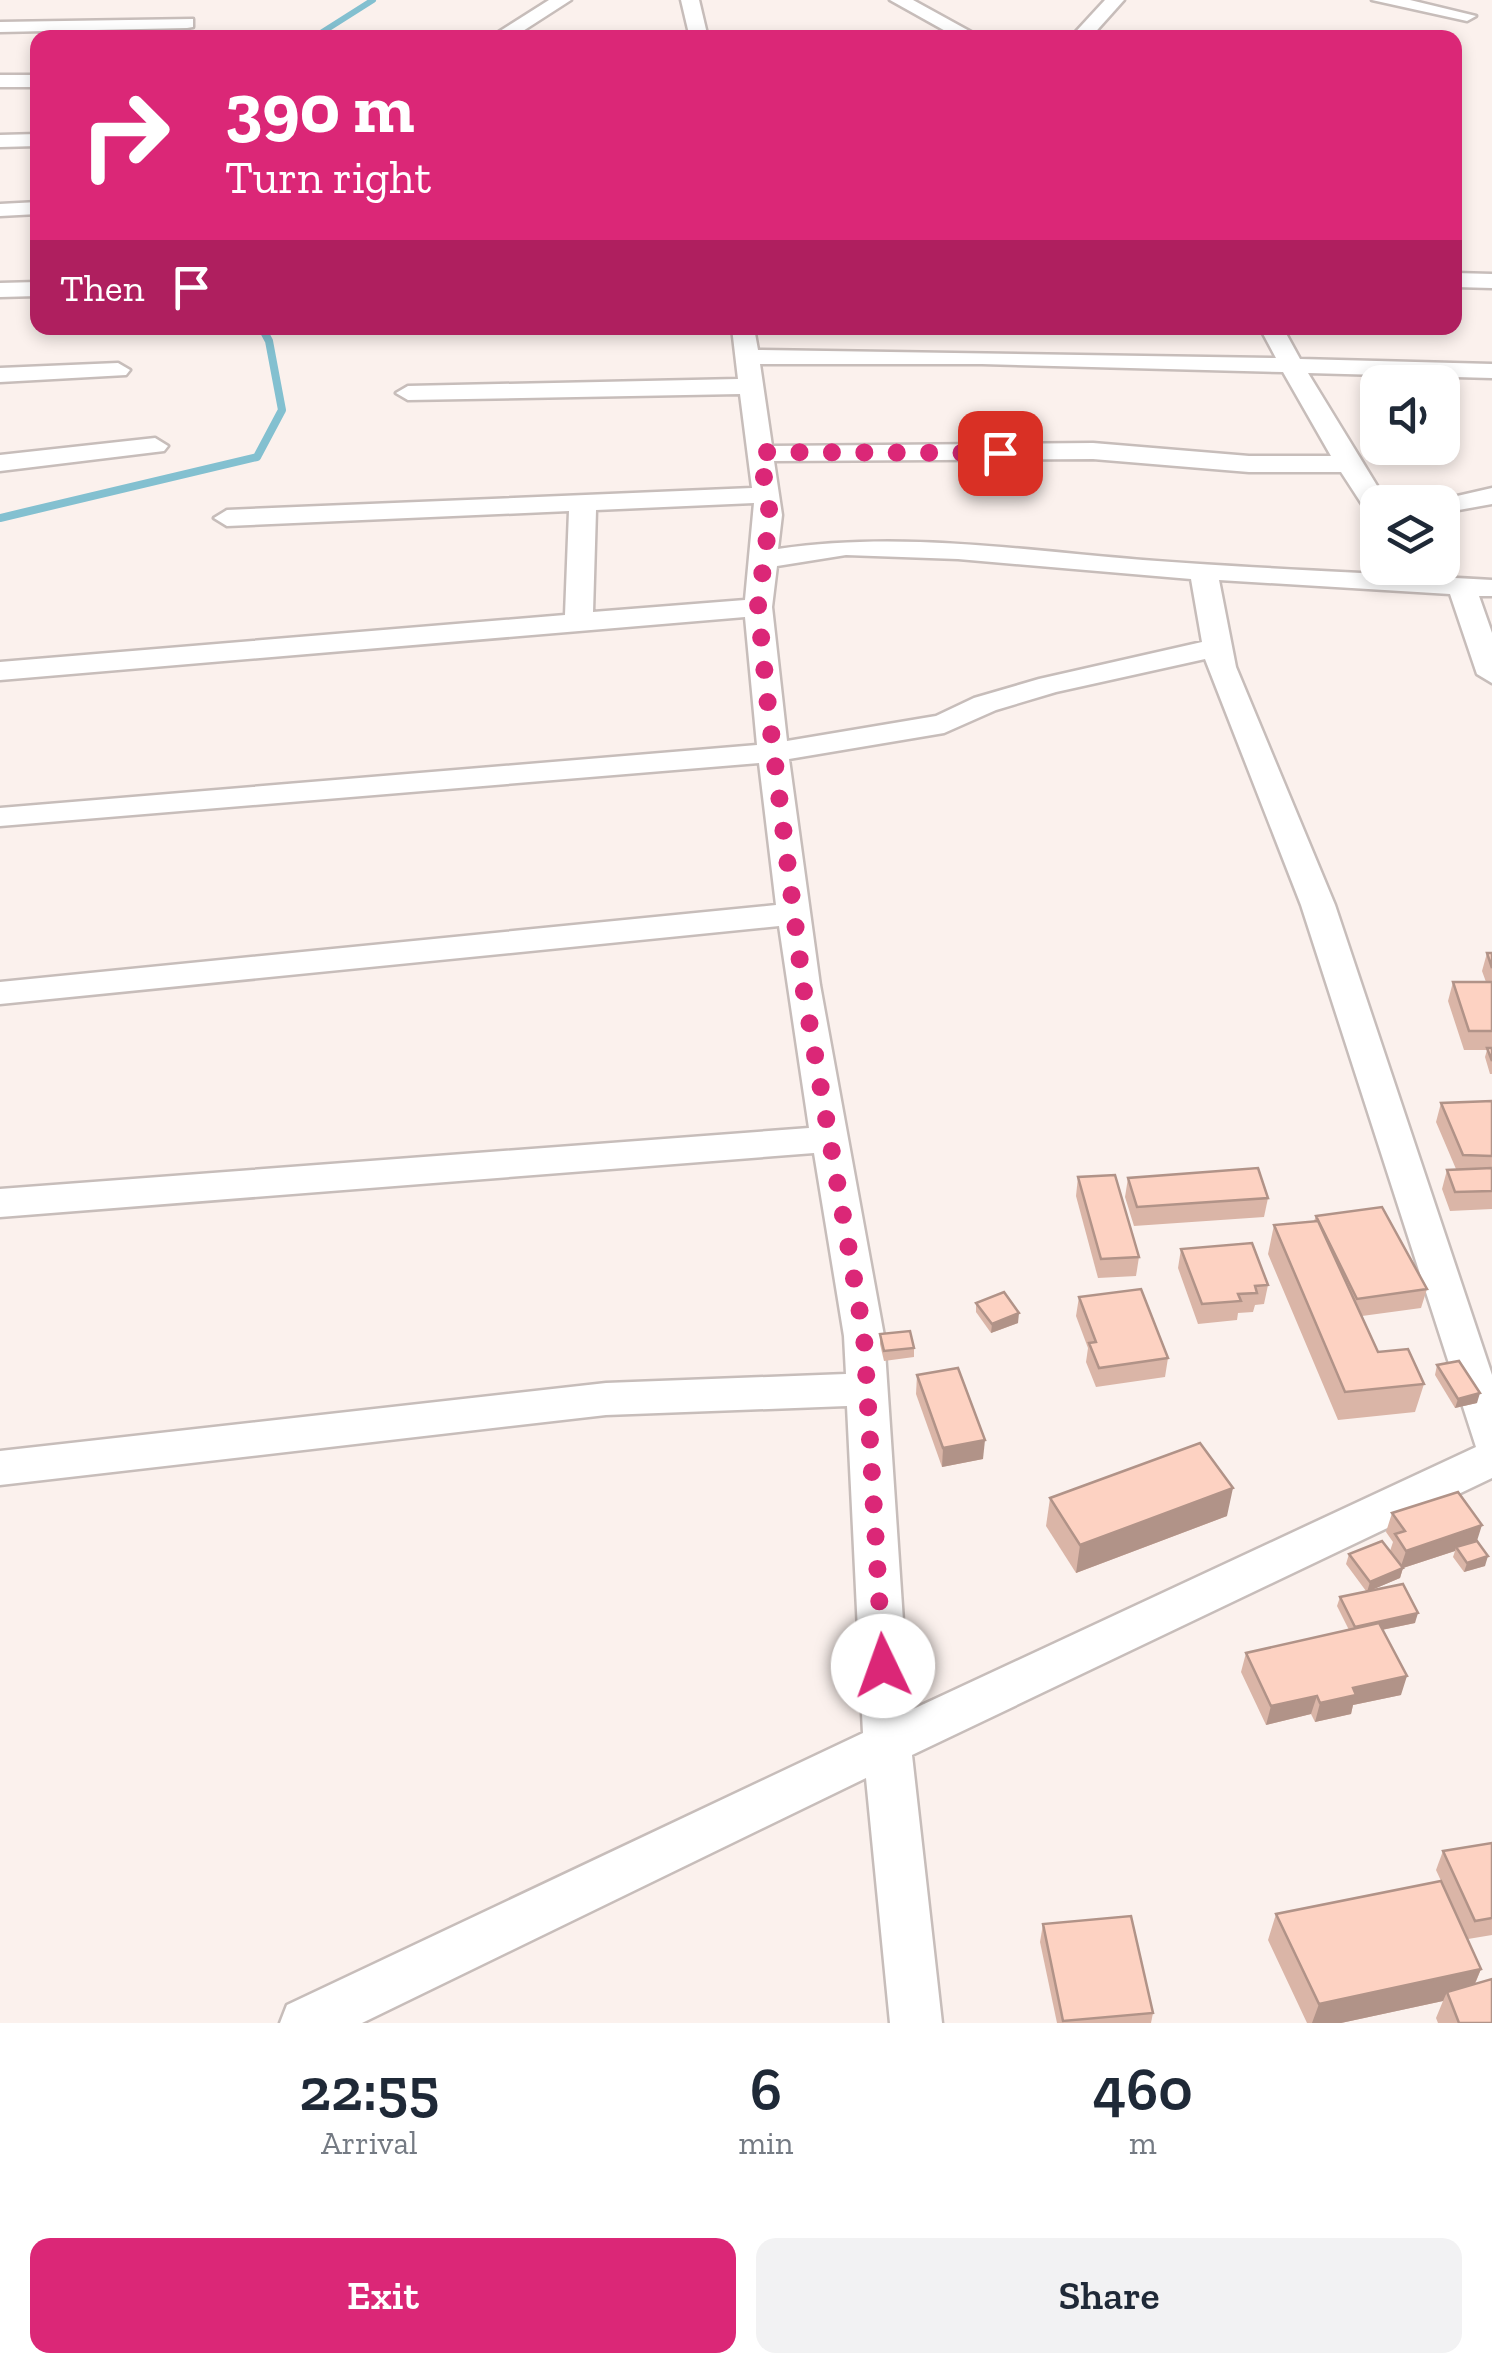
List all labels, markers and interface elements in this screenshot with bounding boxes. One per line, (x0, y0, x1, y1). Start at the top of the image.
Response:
text: 390 m (225, 66, 415, 150)
icon: right (60, 70, 190, 200)
text: Turn right (225, 151, 431, 205)
icon: arrive (164, 260, 219, 315)
text: Then (60, 265, 144, 311)
map controls (1360, 365, 1460, 585)
button: sound (1360, 365, 1460, 465)
pin (958, 411, 1043, 496)
icon: arrive (973, 426, 1028, 481)
button: layers (1360, 485, 1460, 585)
position arrow (831, 1614, 935, 1718)
text: 22:55 (299, 2053, 439, 2125)
text: 6 (750, 2053, 782, 2125)
text: 460 (1093, 2053, 1193, 2125)
text: Arrival (321, 2124, 417, 2162)
text: min (738, 2124, 793, 2162)
text: m (1129, 2124, 1157, 2162)
button: Exit (30, 2238, 736, 2353)
button: Share (756, 2238, 1462, 2353)

